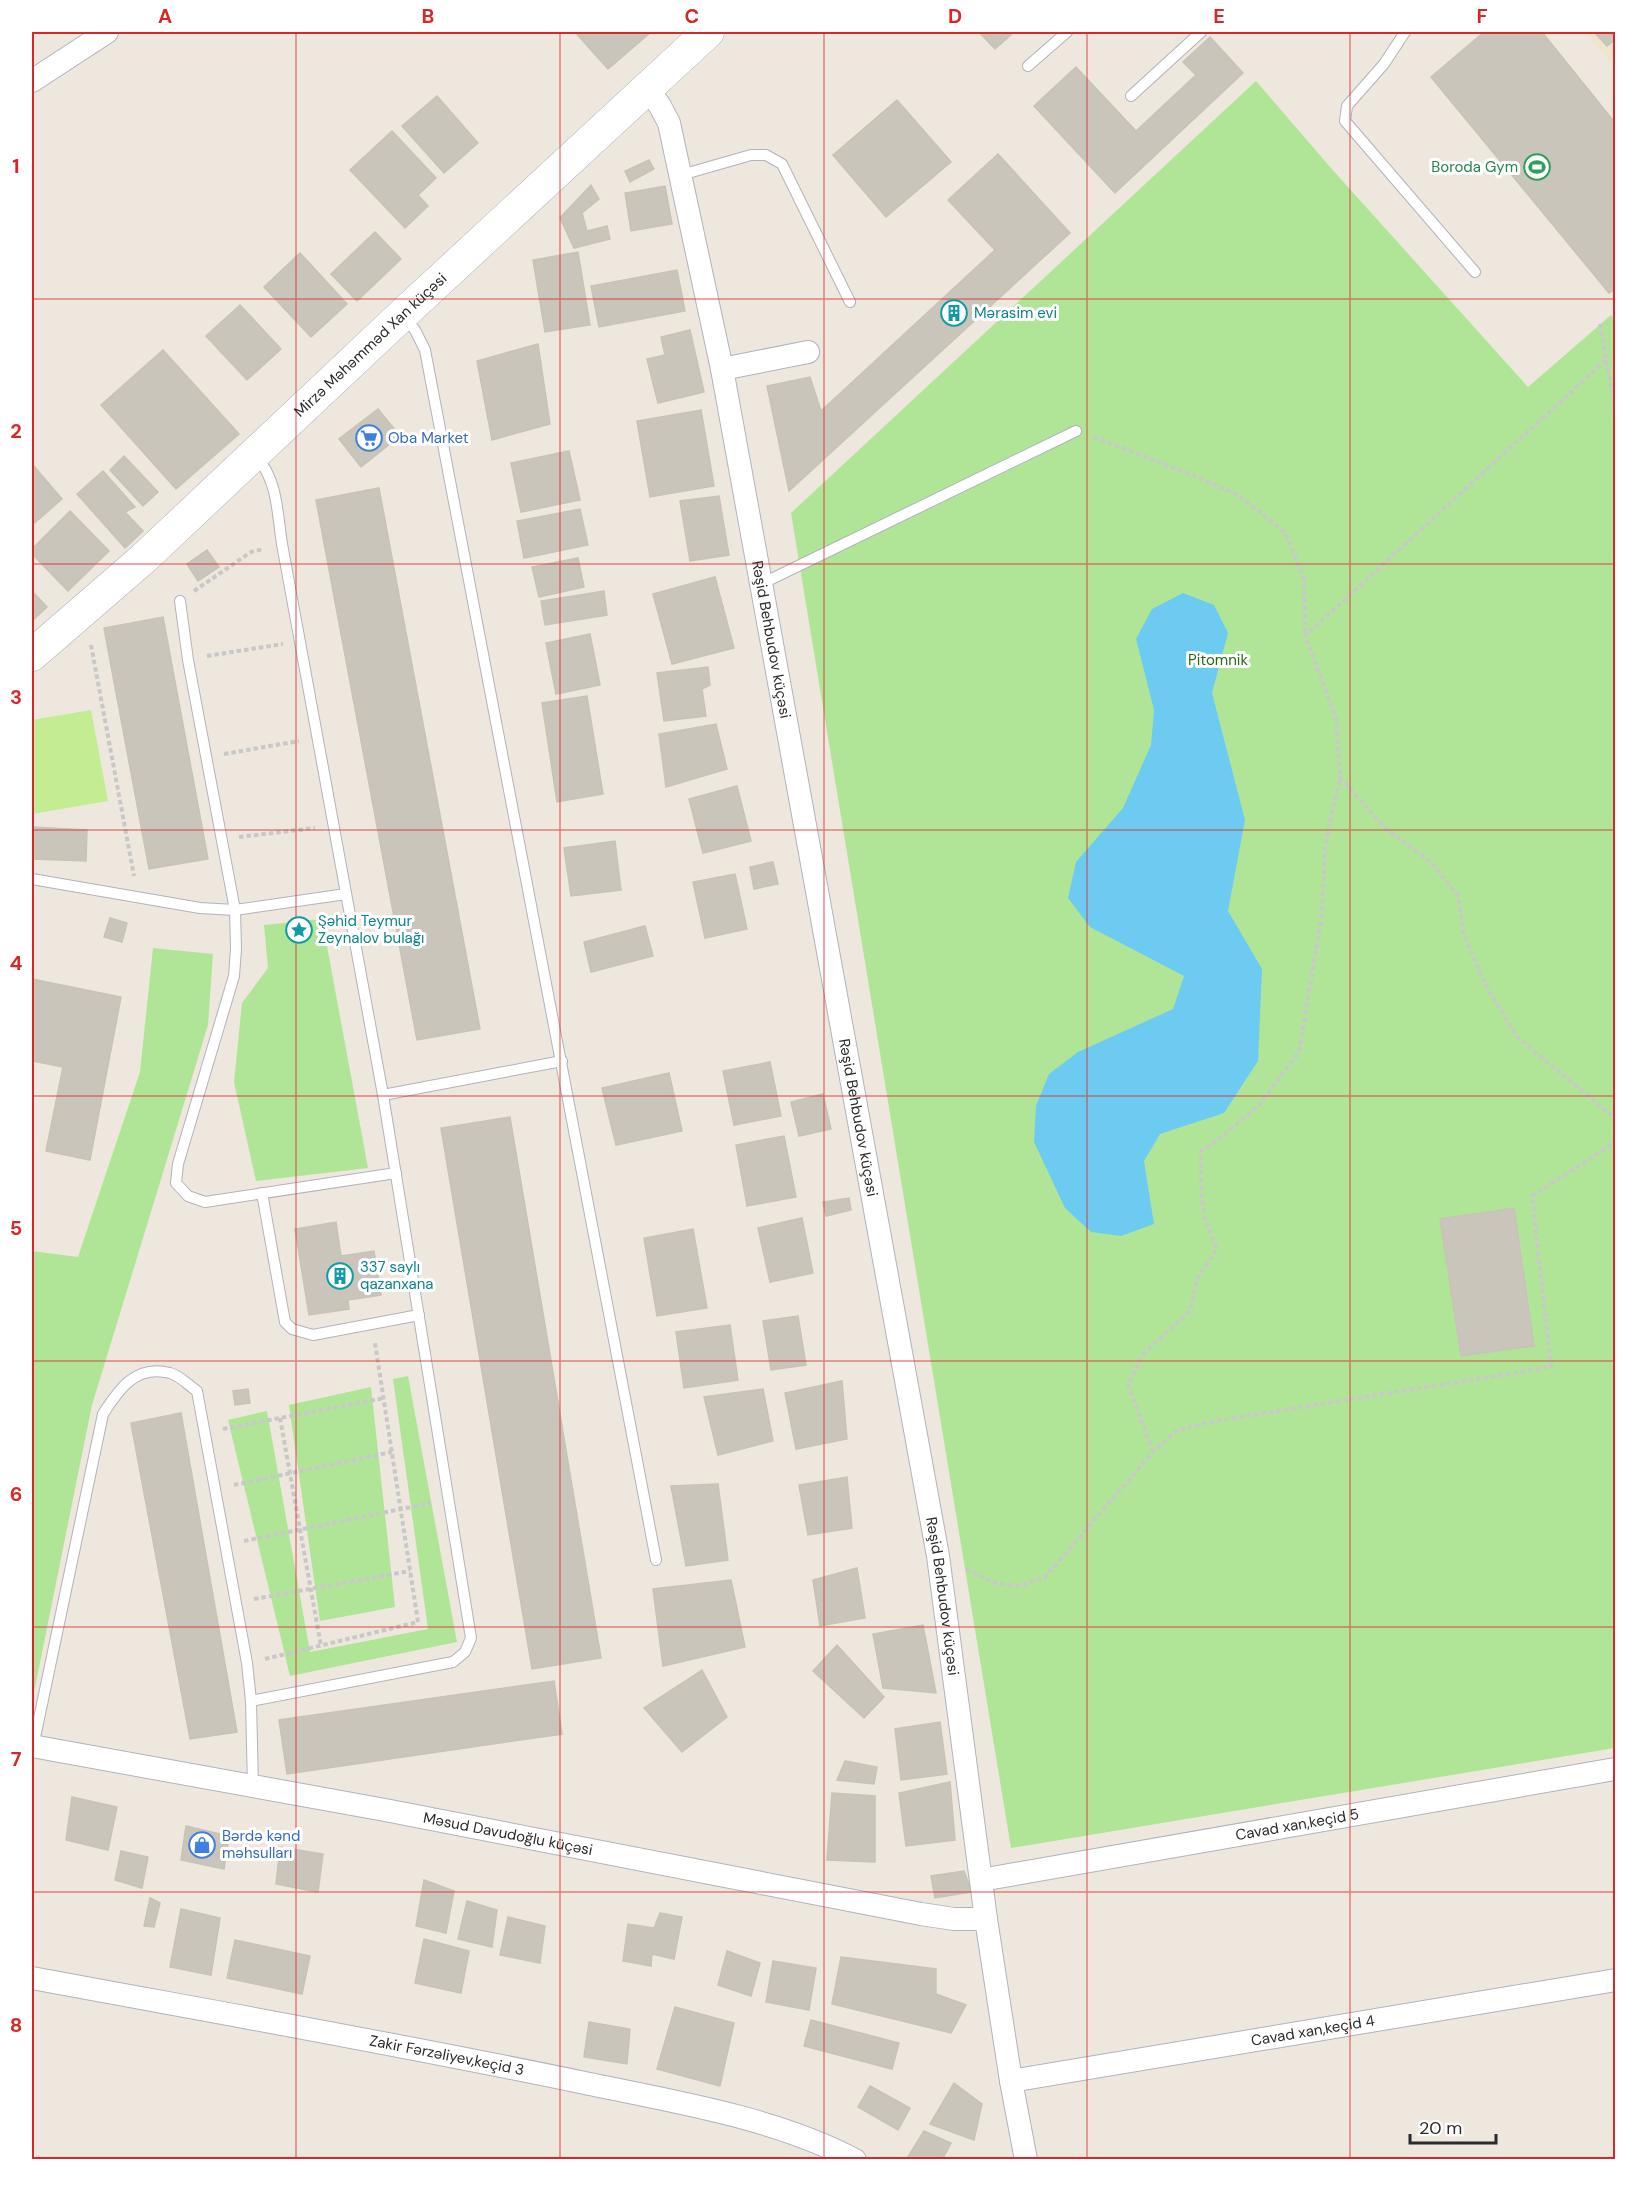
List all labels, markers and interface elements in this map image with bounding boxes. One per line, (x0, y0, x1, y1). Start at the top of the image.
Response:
text: A (158, 3, 172, 29)
text: B (422, 3, 434, 29)
text: C (685, 3, 699, 29)
text: D (948, 3, 962, 29)
text: E (1213, 3, 1225, 29)
text: F (1476, 3, 1488, 29)
sports icon: Boroda Gym (1522, 152, 1552, 182)
text: 1 (12, 153, 20, 179)
place label: Boroda Gym (1431, 157, 1518, 177)
street label: Mirzə Məhəmməd Xan küçəsi (290, 269, 451, 421)
building icon: Mərasim evi (939, 298, 969, 328)
place label: Mərasim evi (974, 303, 1057, 323)
text: 2 (10, 418, 22, 444)
supermarket icon: Oba Market (354, 423, 384, 453)
place label: Oba Market (388, 428, 469, 448)
street label: Rəşid Behbudov küçəsi (747, 559, 795, 720)
park label: Pitomnik (1188, 650, 1248, 670)
text: 3 (10, 684, 22, 710)
place label: Şəhid Teymur Zeynalov bulağı (318, 911, 424, 948)
place icon: Şəhid Teymur Zeynalov bulağı (284, 915, 314, 945)
text: 4 (10, 950, 23, 976)
street label: Rəşid Behbudov küçəsi (834, 1037, 882, 1198)
text: 5 (10, 1215, 22, 1241)
place label: 337 saylı qazanxana (360, 1257, 434, 1294)
building icon: 337 saylı qazanxana (325, 1261, 355, 1291)
text: 6 (10, 1481, 22, 1507)
street label: Rəşid Behbudov küçəsi (921, 1515, 964, 1677)
text: 7 (11, 1746, 22, 1772)
street label: Cavad xan,keçid 5 (1234, 1804, 1360, 1845)
street label: Məsud Davudoğlu küçəsi (422, 1808, 594, 1860)
place label: Bərdə kənd məhsulları (222, 1826, 300, 1863)
shop icon: Bərdə kənd məhsulları (187, 1830, 217, 1860)
street label: Cavad xan,keçid 4 (1250, 2010, 1376, 2051)
text: 8 (10, 2012, 22, 2038)
street label: Zakir Fərzəliyev,keçid 3 (368, 2031, 526, 2080)
scale bar (1410, 2107, 1496, 2145)
text: 20 m (1419, 2116, 1462, 2140)

